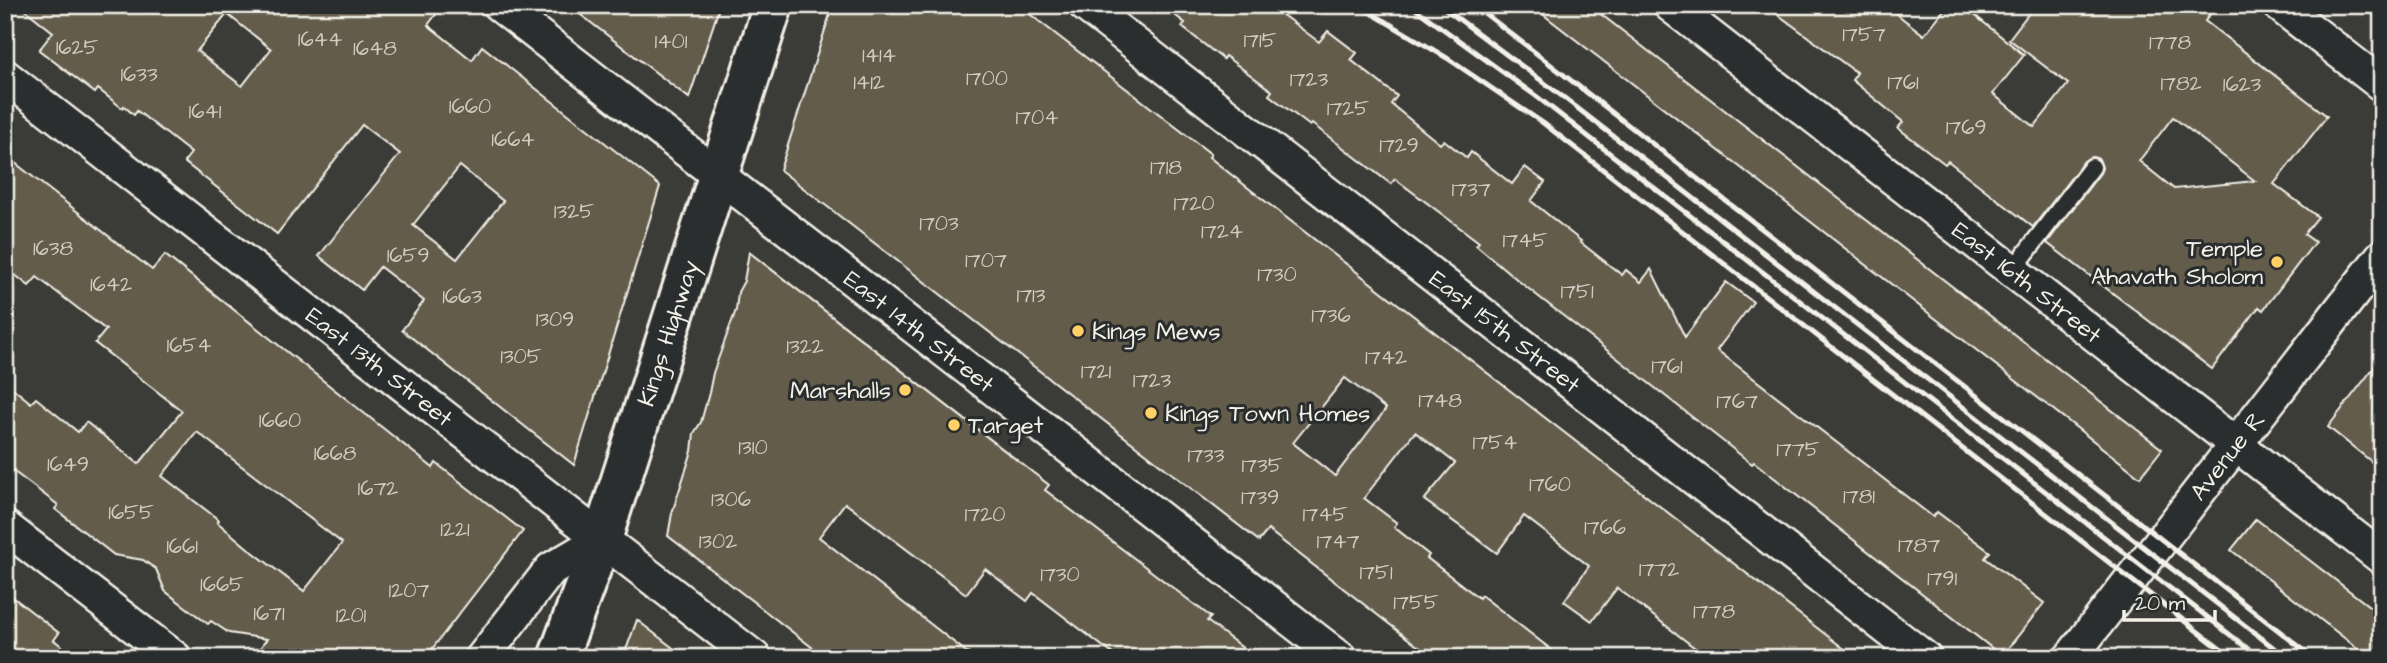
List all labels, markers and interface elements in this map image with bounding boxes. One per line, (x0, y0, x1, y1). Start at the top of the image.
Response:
house number: 1757 (1842, 20, 1886, 49)
house number: 1644 (298, 25, 342, 54)
house number: 1715 (1243, 26, 1277, 55)
house number: 1401 (655, 27, 688, 56)
house number: 1778 (2149, 28, 2191, 57)
house number: 1625 (56, 33, 98, 62)
house number: 1648 (353, 34, 397, 63)
house number: 1414 (862, 41, 896, 70)
house number: 1633 (120, 60, 158, 89)
house number: 1700 (966, 64, 1008, 93)
house number: 1723 (1290, 65, 1328, 94)
house number: 1412 (853, 68, 885, 97)
house number: 1761 (1887, 68, 1919, 97)
house number: 1782 (2160, 69, 2202, 98)
house number: 1623 (2223, 70, 2262, 99)
house number: 1660 (449, 92, 491, 121)
house number: 1725 (1327, 94, 1369, 123)
house number: 1641 (189, 97, 222, 126)
house number: 1704 (1015, 103, 1059, 132)
house number: 1769 (1946, 113, 1986, 142)
house number: 1664 (491, 125, 535, 154)
house number: 1729 (1379, 131, 1419, 160)
house number: 1718 (1150, 153, 1182, 182)
house number: 1737 (1451, 175, 1491, 204)
house number: 1720 (1174, 189, 1214, 218)
house number: 1325 (554, 197, 594, 226)
house number: 1703 (919, 209, 959, 238)
street label: East 16th Street (1944, 214, 2109, 352)
house number: 1724 (1201, 217, 1243, 246)
house number: 1745 (1503, 226, 1548, 255)
place label: Temple Ahavath Sholom (2091, 232, 2263, 294)
house number: 1638 (33, 234, 73, 263)
house number: 1659 (387, 241, 429, 270)
house number: 1707 (965, 246, 1007, 275)
marker: Temple Ahavath Sholom (2269, 254, 2285, 270)
street label: Kings Highway (630, 256, 709, 411)
house number: 1730 (1257, 260, 1297, 289)
street label: East 14th Street (836, 263, 1001, 402)
street label: East 15th Street (1422, 263, 1587, 402)
house number: 1642 (90, 270, 132, 299)
house number: 1751 (1560, 277, 1594, 306)
house number: 1713 (1017, 281, 1046, 310)
house number: 1663 (442, 282, 482, 311)
street label: East 13th Street (298, 299, 460, 436)
house number: 1736 (1311, 301, 1351, 330)
house number: 1309 (536, 305, 574, 334)
place label: Kings Mews (1092, 315, 1220, 350)
marker: Kings Mews (1070, 323, 1086, 339)
house number: 1654 (166, 331, 212, 360)
house number: 1322 (786, 332, 824, 361)
house number: 1305 (500, 342, 542, 371)
house number: 1742 (1365, 343, 1407, 372)
house number: 1761 (1651, 352, 1683, 381)
house number: 1721 (1081, 357, 1111, 386)
house number: 1723 (1133, 366, 1171, 395)
place label: Marshalls (790, 374, 891, 408)
marker: Marshalls (897, 382, 913, 398)
house number: 1748 (1418, 386, 1462, 415)
house number: 1767 (1716, 387, 1758, 416)
place label: Kings Town Homes (1165, 397, 1370, 432)
marker: Kings Town Homes (1143, 405, 1159, 421)
street label: Avenue R (2182, 405, 2273, 508)
house number: 1660 (259, 406, 301, 435)
place label: Target (968, 409, 1044, 444)
marker: Target (946, 417, 962, 433)
house number: 1754 (1473, 428, 1517, 457)
house number: 1310 (738, 433, 768, 462)
house number: 1775 (1776, 435, 1820, 464)
house number: 1668 (314, 439, 357, 468)
house number: 1733 (1188, 441, 1225, 470)
house number: 1649 (47, 450, 89, 479)
house number: 1735 (1241, 451, 1283, 480)
house number: 1760 (1529, 470, 1571, 499)
house number: 1672 (358, 474, 398, 503)
house number: 1781 (1843, 482, 1875, 511)
house number: 1739 (1241, 483, 1279, 512)
house number: 1306 (711, 485, 751, 514)
house number: 1655 (108, 498, 154, 527)
house number: 1720 (965, 500, 1005, 529)
house number: 1745 (1303, 500, 1348, 529)
house number: 1766 (1584, 513, 1626, 542)
house number: 1221 (440, 515, 470, 544)
house number: 1302 (699, 527, 737, 556)
house number: 1747 (1317, 527, 1359, 556)
house number: 1787 (1898, 531, 1940, 560)
house number: 1661 (166, 532, 198, 561)
house number: 1772 (1639, 555, 1679, 584)
house number: 1751 (1359, 558, 1393, 587)
house number: 1730 (1040, 560, 1080, 589)
house number: 1791 (1927, 564, 1957, 593)
house number: 1665 (200, 570, 244, 599)
house number: 1207 (389, 576, 430, 605)
scale bar (2124, 579, 2216, 623)
house number: 1755 (1393, 588, 1439, 617)
text: 20 m (2135, 589, 2186, 618)
house number: 1778 (1693, 597, 1735, 626)
house number: 1671 (253, 599, 285, 628)
house number: 1201 (336, 601, 367, 630)

